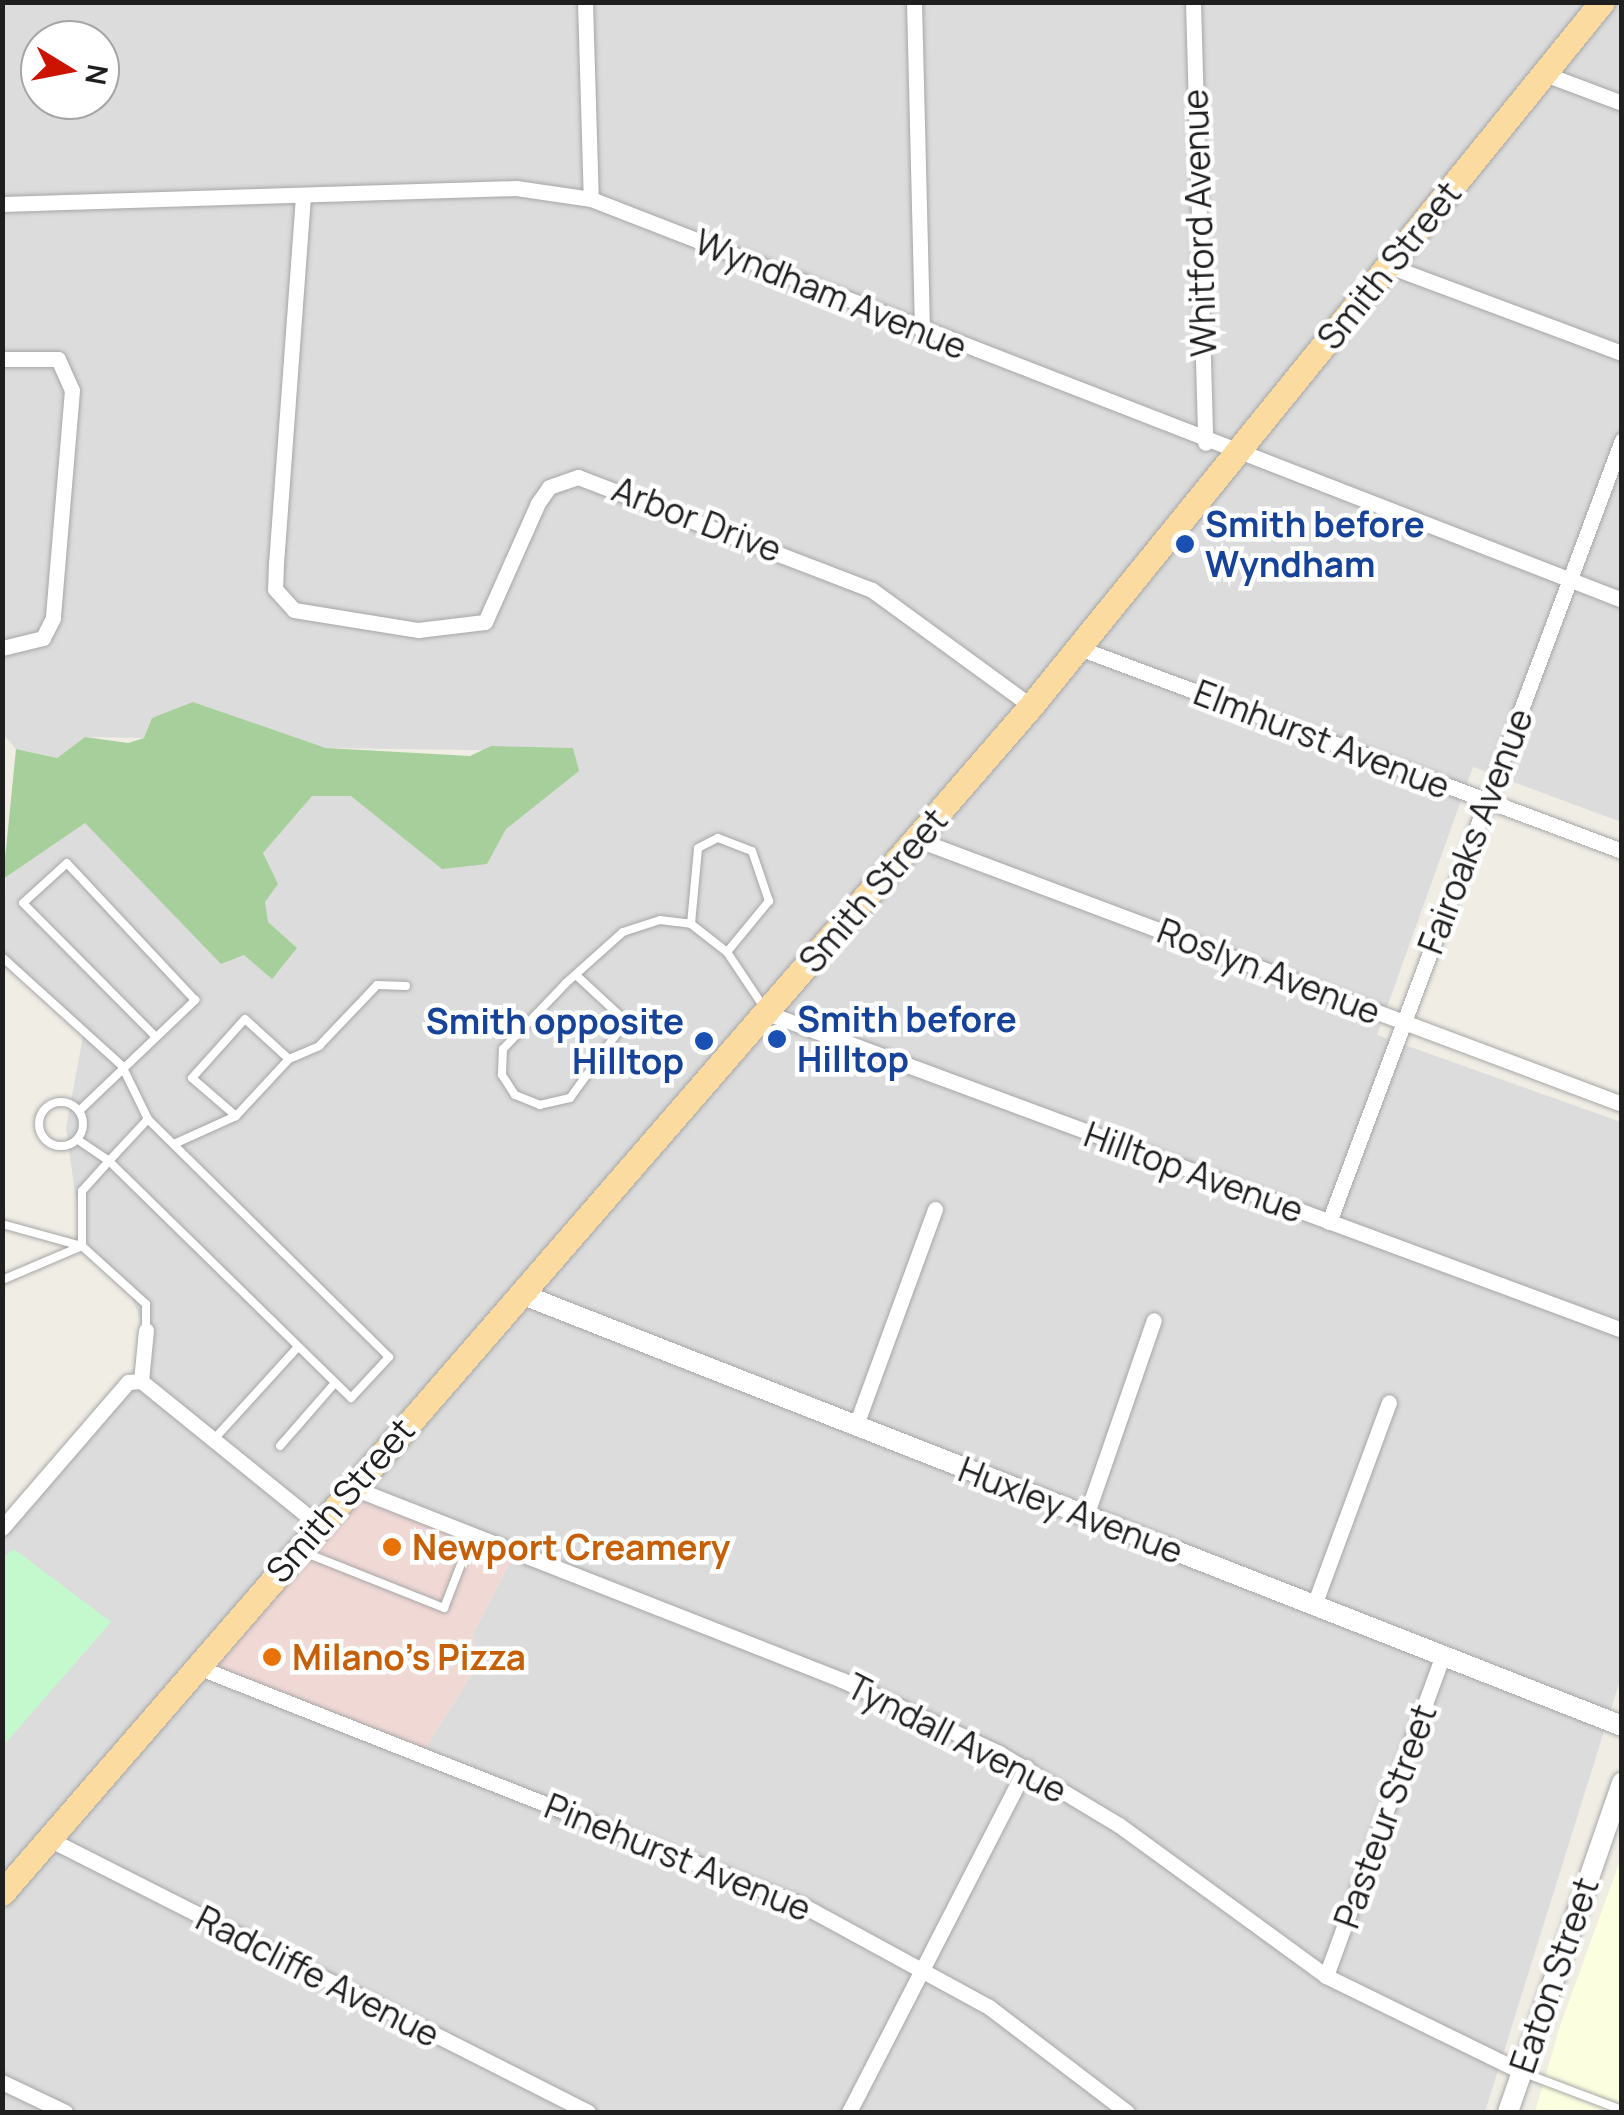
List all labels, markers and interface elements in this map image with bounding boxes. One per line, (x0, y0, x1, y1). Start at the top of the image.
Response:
north arrow (20, 20, 120, 120)
text: N (77, 62, 118, 88)
street label: Whitford Avenue (1173, 88, 1225, 358)
street label: Smith Street (1308, 173, 1470, 357)
street label: Wyndham Avenue (689, 220, 973, 368)
street label: Arbor Drive (607, 468, 787, 570)
place label: Smith before Wyndham (1205, 503, 1425, 585)
marker: Smith before Wyndham (1174, 533, 1196, 555)
street label: Elmhurst Avenue (1188, 671, 1456, 807)
street label: Fairoaks Avenue (1409, 703, 1541, 959)
street label: Smith Street (790, 799, 956, 981)
street label: Roslyn Avenue (1152, 909, 1386, 1033)
place label: Smith before Hilltop (797, 998, 1017, 1080)
place label: Smith opposite Hilltop (426, 1000, 684, 1082)
marker: Smith before Hilltop (766, 1028, 788, 1050)
marker: Smith opposite Hilltop (693, 1030, 715, 1052)
street label: Hilltop Avenue (1079, 1113, 1309, 1231)
street label: Smith Street (257, 1409, 423, 1591)
street label: Huxley Avenue (953, 1448, 1189, 1572)
place label: Newport Creamery (412, 1526, 730, 1568)
marker: Newport Creamery (381, 1536, 403, 1558)
place label: Milano's Pizza (292, 1636, 525, 1678)
marker: Milano's Pizza (261, 1646, 283, 1668)
street label: Tyndall Avenue (840, 1665, 1074, 1811)
street label: Pasteur Street (1325, 1698, 1445, 1934)
street label: Pinehurst Avenue (539, 1784, 817, 1930)
street label: Eaton Street (1501, 1872, 1607, 2078)
street label: Radcliffe Avenue (189, 1897, 447, 2055)

